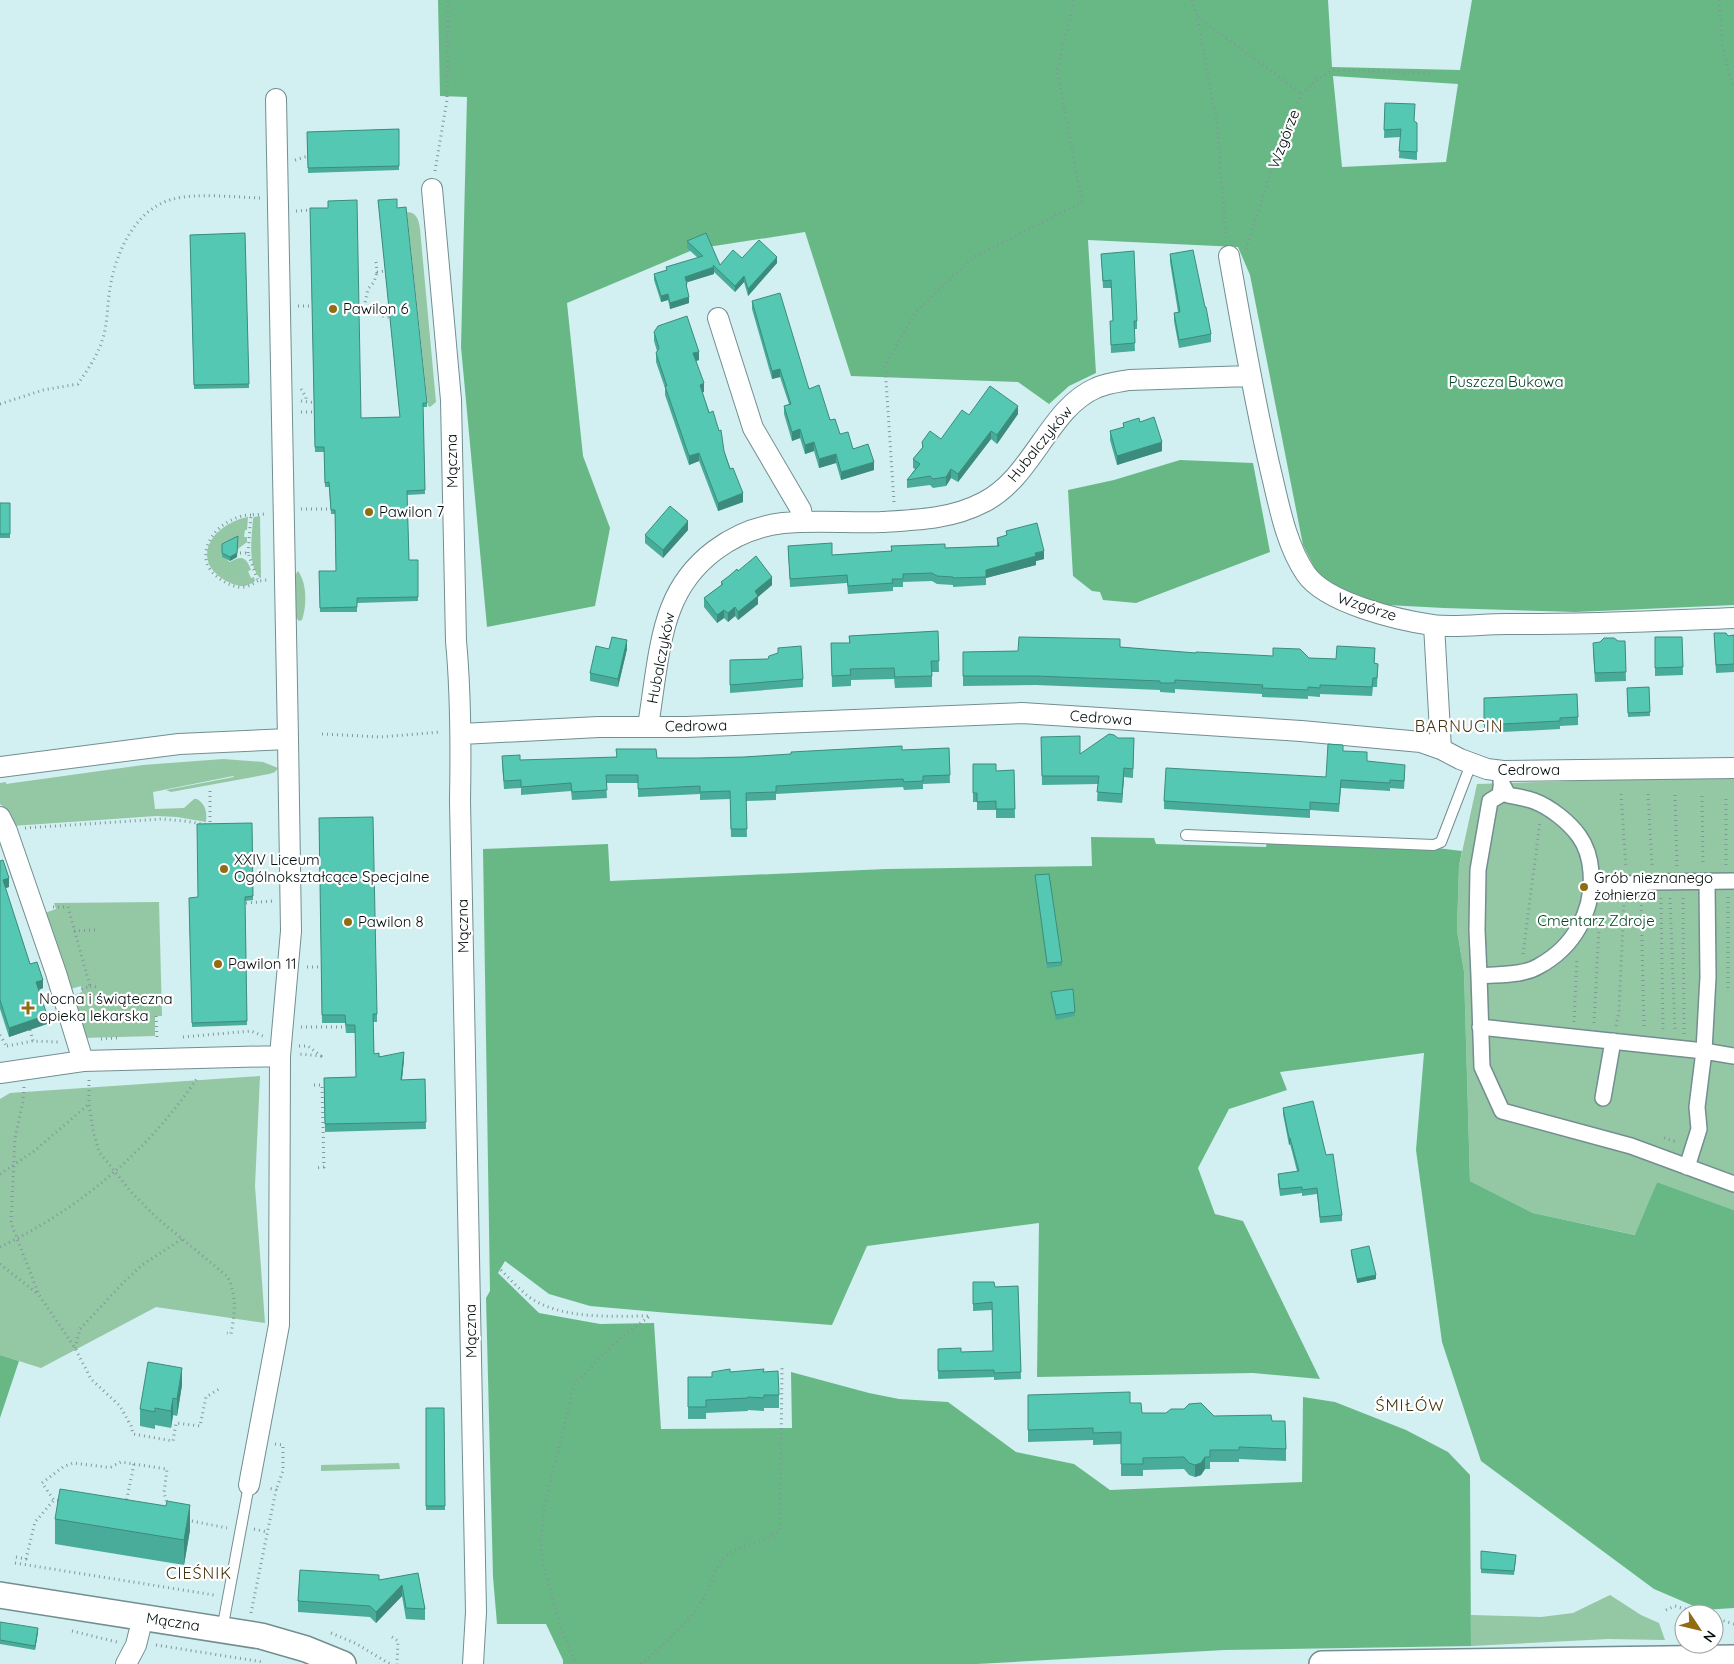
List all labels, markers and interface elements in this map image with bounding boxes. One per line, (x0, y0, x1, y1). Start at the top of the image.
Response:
street label: Wzgórze (1264, 107, 1303, 171)
place label: Pawilon 6 (343, 299, 409, 318)
marker: Pawilon 6 (327, 303, 339, 315)
park label: Puszcza Bukowa (1448, 372, 1564, 391)
street label: Hubalczyków (1003, 402, 1076, 486)
street label: Mączna (442, 434, 461, 488)
place label: Pawilon 7 (379, 502, 444, 521)
marker: Pawilon 7 (363, 506, 375, 518)
street label: Wzgórze (1335, 588, 1399, 625)
street label: Hubalczyków (642, 611, 679, 705)
street label: Cedrowa (1069, 706, 1133, 729)
street label: Cedrowa (665, 715, 727, 736)
district label: BARNUCIN (1415, 716, 1503, 736)
street label: Cedrowa (1498, 760, 1560, 779)
place label: XXIV Liceum Ogólnokształcące Specjalne (234, 850, 430, 886)
marker: XXIV Liceum Ogólnokształcące Specjalne (218, 863, 230, 875)
place label: Grób nieznanego żołnierza (1594, 868, 1713, 904)
marker: Grób nieznanego żołnierza (1578, 881, 1590, 893)
street label: Mączna (453, 899, 472, 953)
park label: Cmentarz Zdroje (1537, 911, 1655, 930)
place label: Pawilon 8 (358, 912, 424, 931)
marker: Pawilon 8 (342, 916, 354, 928)
place label: Pawilon 11 (228, 954, 297, 973)
marker: Pawilon 11 (212, 958, 224, 970)
place label: Nocna i świąteczna opieka lekarska (39, 989, 173, 1025)
marker: Nocna i świąteczna opieka lekarska (21, 1001, 35, 1015)
street label: Mączna (461, 1304, 480, 1358)
district label: ŚMIŁÓW (1375, 1395, 1445, 1415)
district label: CIEŚNIK (166, 1563, 232, 1583)
north arrow (1674, 1604, 1724, 1654)
street label: Mączna (145, 1608, 201, 1635)
text: N (1699, 1627, 1720, 1646)

